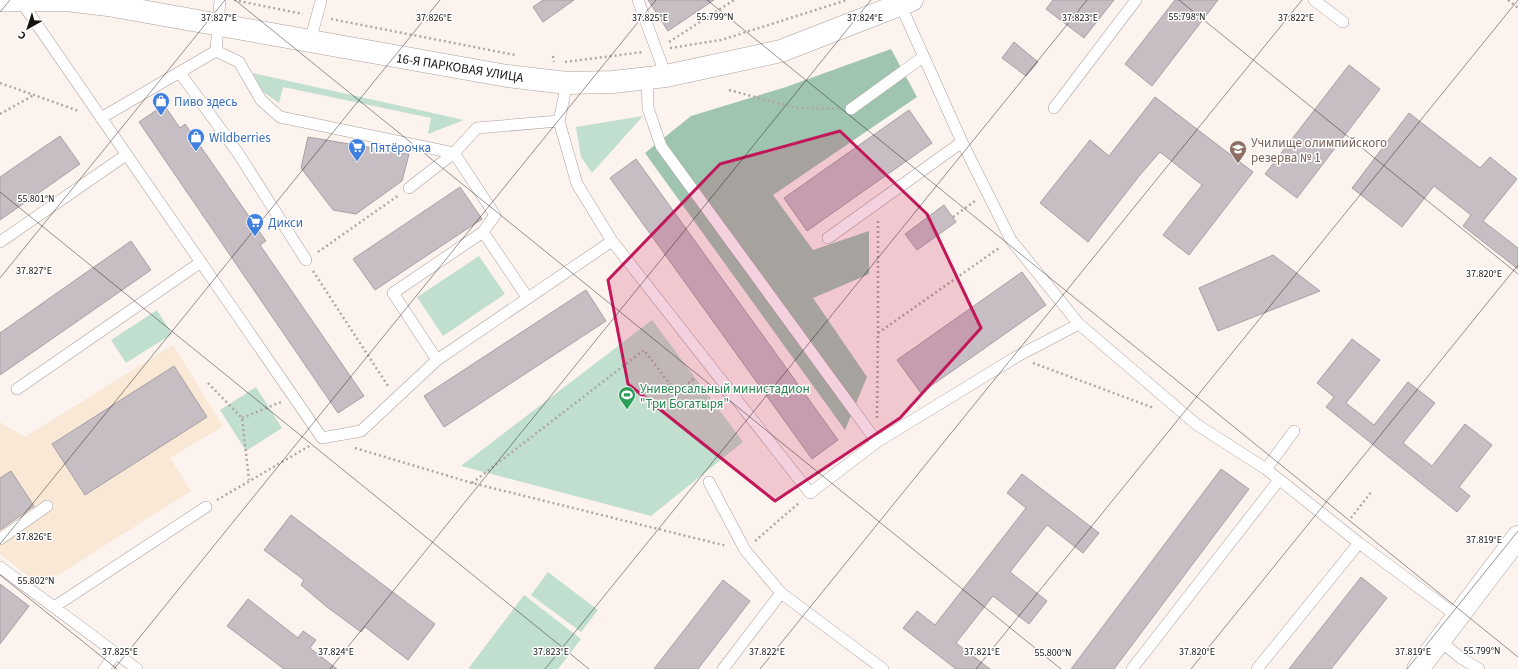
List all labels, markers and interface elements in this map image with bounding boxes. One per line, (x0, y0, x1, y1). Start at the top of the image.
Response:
north arrow (8, 8, 48, 48)
text: 55.799°N (696, 10, 734, 24)
text: 55.798°N (1168, 10, 1206, 24)
text: 37.827°E (201, 11, 237, 25)
text: 37.826°E (416, 11, 452, 25)
text: 37.825°E (632, 11, 668, 25)
text: 37.824°E (847, 11, 883, 25)
text: 37.823°E (1062, 11, 1098, 25)
text: 37.822°E (1278, 11, 1314, 25)
text: С (14, 27, 29, 43)
street label: 16-Я ПАРКОВАЯ УЛИЦА (395, 49, 526, 87)
shop icon: Пиво здесь (151, 91, 171, 116)
place label: Пиво здесь (174, 93, 238, 111)
shop icon: Wildberries (186, 127, 206, 152)
place label: Wildberries (209, 129, 271, 147)
place label: Училище олимпийского резерва № 1 (1251, 134, 1387, 167)
supermarket icon: Пятёрочка (347, 137, 367, 162)
place label: Пятёрочка (370, 139, 431, 157)
school or university icon: Училище олимпийского резерва № 1 (1228, 139, 1248, 164)
text: 55.801°N (17, 192, 55, 206)
supermarket icon: Дикси (245, 212, 265, 237)
place label: Дикси (268, 214, 303, 232)
text: 37.827°E (16, 264, 52, 278)
text: 37.820°E (1466, 267, 1502, 281)
place label: Универсальный министадион "Три Богатыря" (640, 380, 810, 413)
sports icon: Универсальный министадион "Три Богатыря" (617, 385, 637, 410)
text: 37.826°E (16, 530, 52, 544)
text: 37.819°E (1466, 533, 1502, 547)
text: 55.802°N (17, 574, 55, 588)
text: 55.799°N (1463, 644, 1501, 658)
text: 37.825°E (102, 645, 138, 659)
text: 37.824°E (318, 645, 354, 659)
text: 37.823°E (533, 645, 569, 659)
text: 37.822°E (749, 645, 785, 659)
text: 37.821°E (964, 645, 1000, 659)
text: 37.820°E (1179, 645, 1215, 659)
text: 37.819°E (1395, 645, 1431, 659)
text: 55.800°N (1034, 646, 1072, 660)

